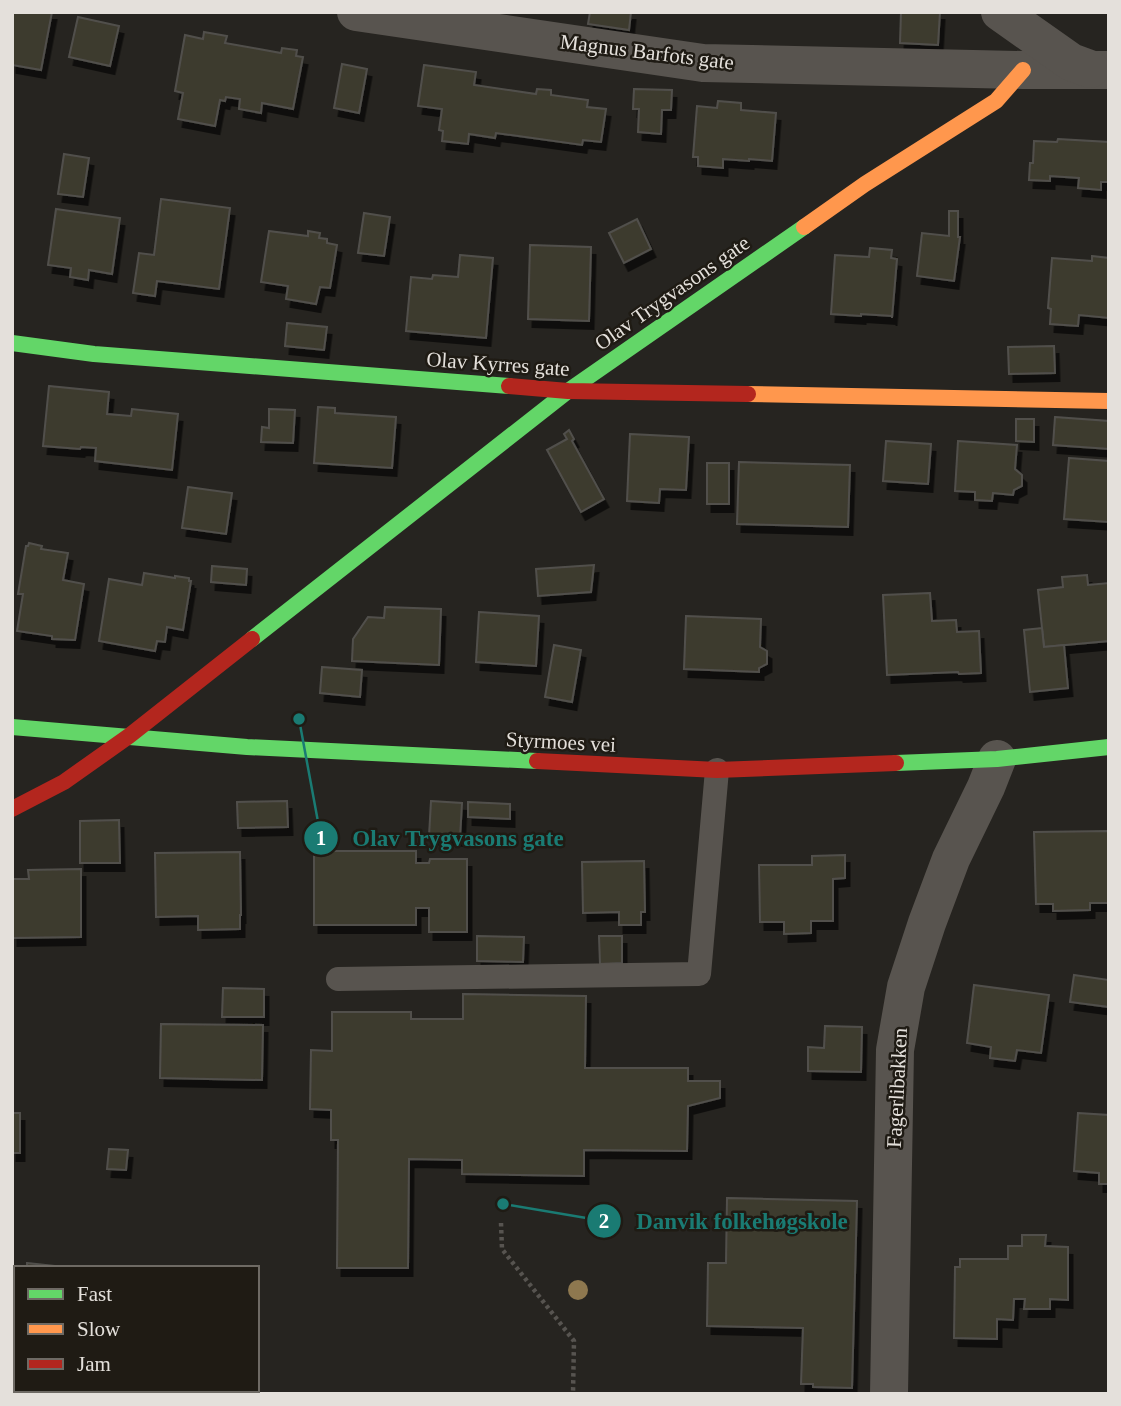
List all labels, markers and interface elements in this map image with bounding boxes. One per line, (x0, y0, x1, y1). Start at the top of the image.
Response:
street label: Magnus Barfots gate (559, 29, 735, 75)
street label: Olav Trygvasons gate (590, 231, 754, 355)
street label: Olav Kyrres gate (426, 347, 570, 381)
street label: Styrmoes vei (505, 727, 617, 757)
callout: Olav Trygvasons gate (303, 816, 578, 860)
text: 1 (316, 826, 326, 850)
text: Olav Trygvasons gate (352, 826, 564, 851)
street label: Fagerlibakken (882, 1027, 912, 1149)
callout: Danvik folkehøgskole (587, 1199, 861, 1243)
text: 2 (599, 1209, 609, 1233)
text: Danvik folkehøgskole (636, 1209, 848, 1234)
legend (14, 1266, 259, 1392)
text: Fast (77, 1282, 112, 1306)
text: Slow (77, 1317, 121, 1341)
text: Jam (77, 1352, 111, 1376)

